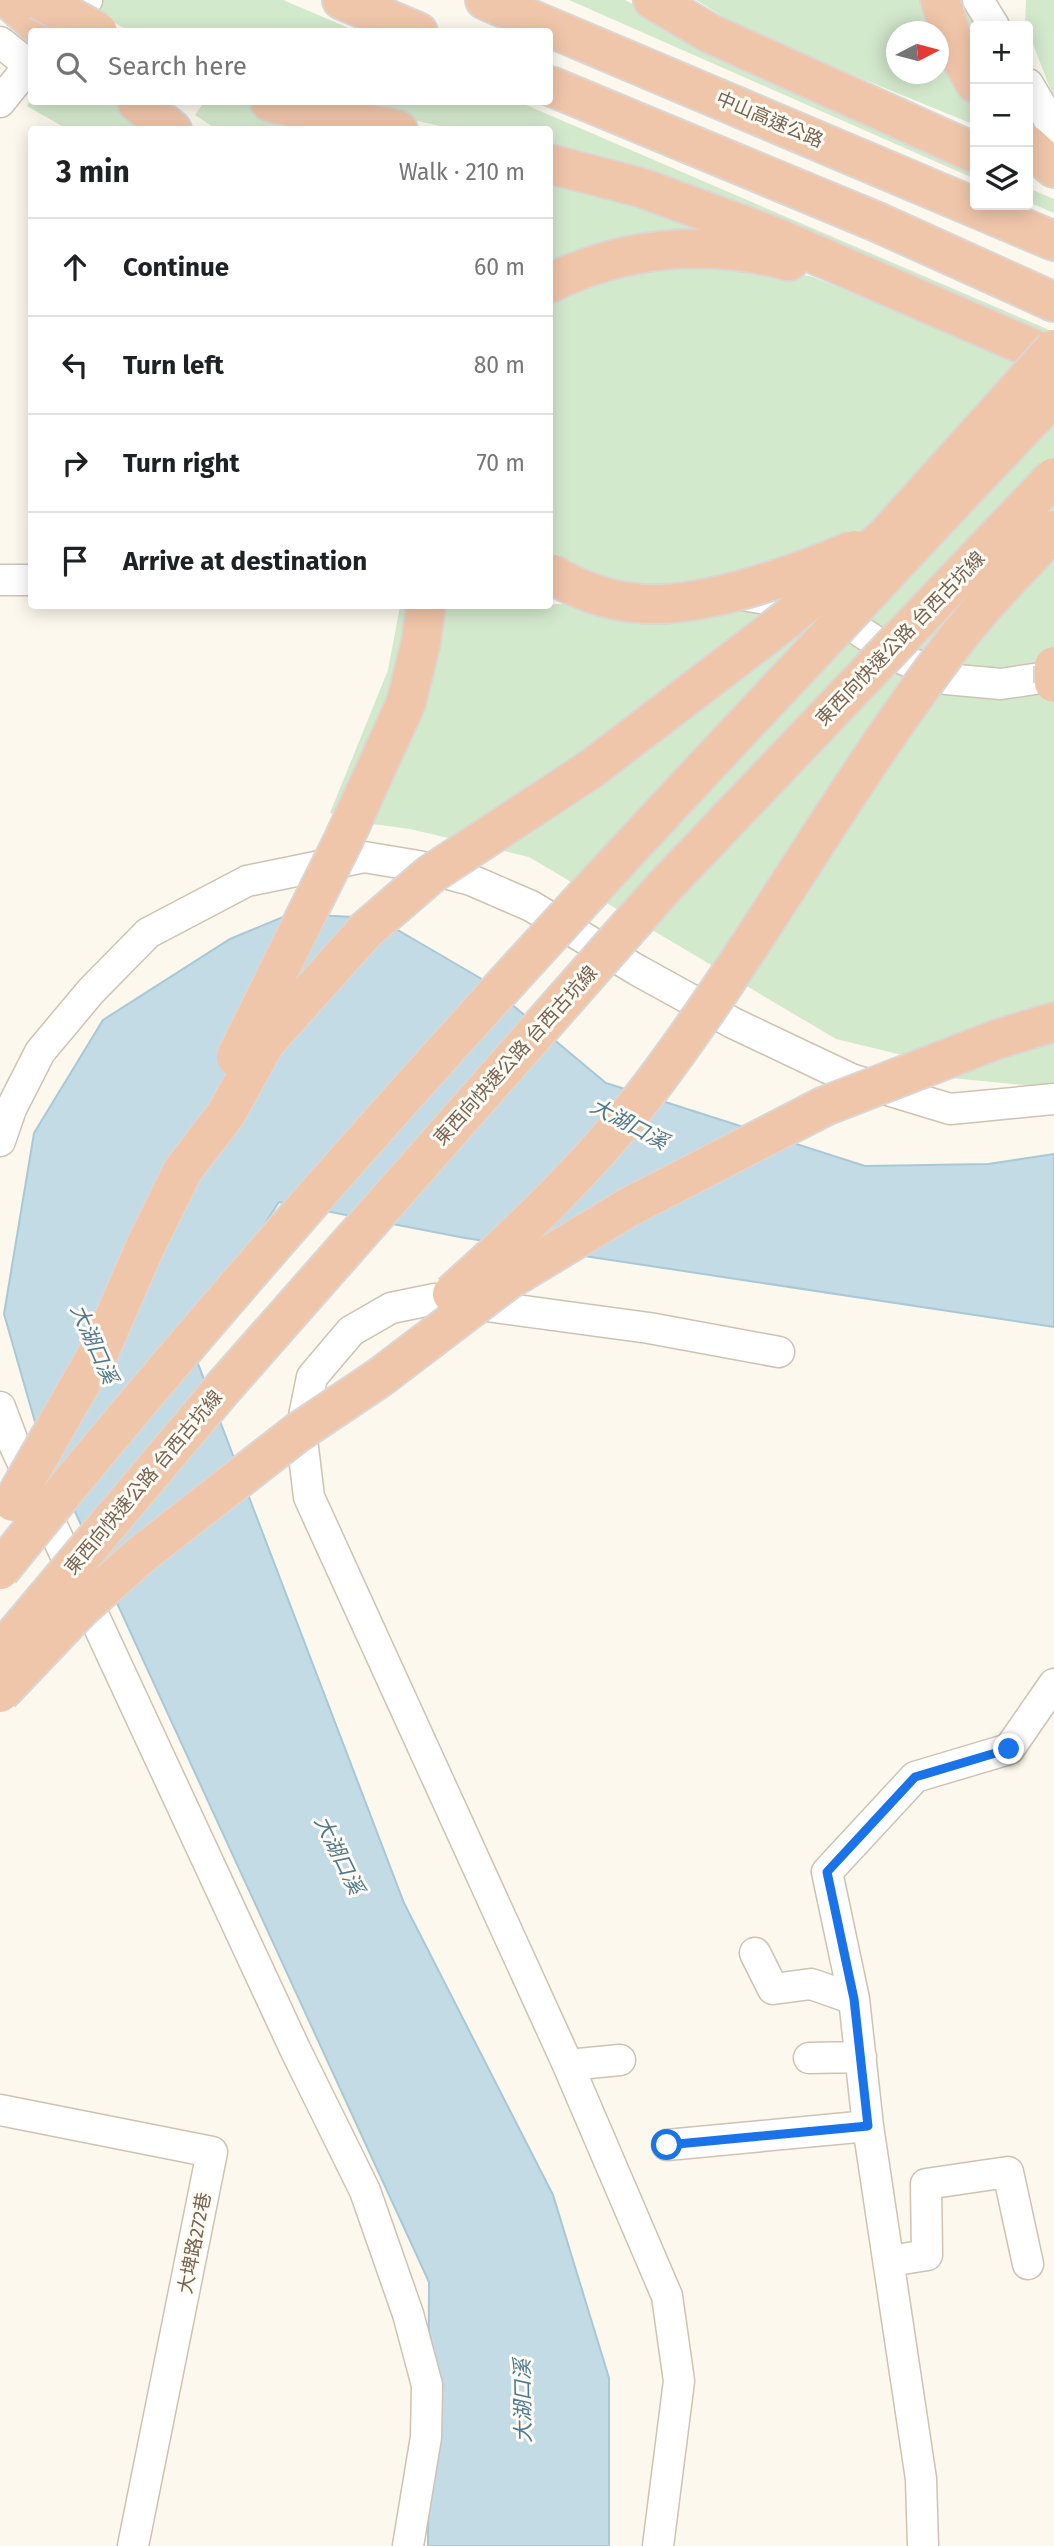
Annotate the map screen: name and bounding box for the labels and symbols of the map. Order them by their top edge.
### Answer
north arrow [886,21,949,84]
street label: 中山高速公路 [713,87,827,152]
street label: 東西向快速公路 台西古坑線 [811,547,990,730]
street label: 東西向快速公路 台西古坑線 [429,961,602,1150]
water label: 大湖口溪 [586,1093,675,1157]
water label: 大湖口溪 [65,1300,124,1390]
street label: 東西向快速公路 台西古坑線 [60,1386,227,1579]
route end [993,1733,1024,1764]
water label: 大湖口溪 [309,1812,370,1901]
route start [651,2129,682,2160]
street label: 大埤路272巷 [173,2190,216,2296]
water label: 大湖口溪 [509,2356,537,2443]

